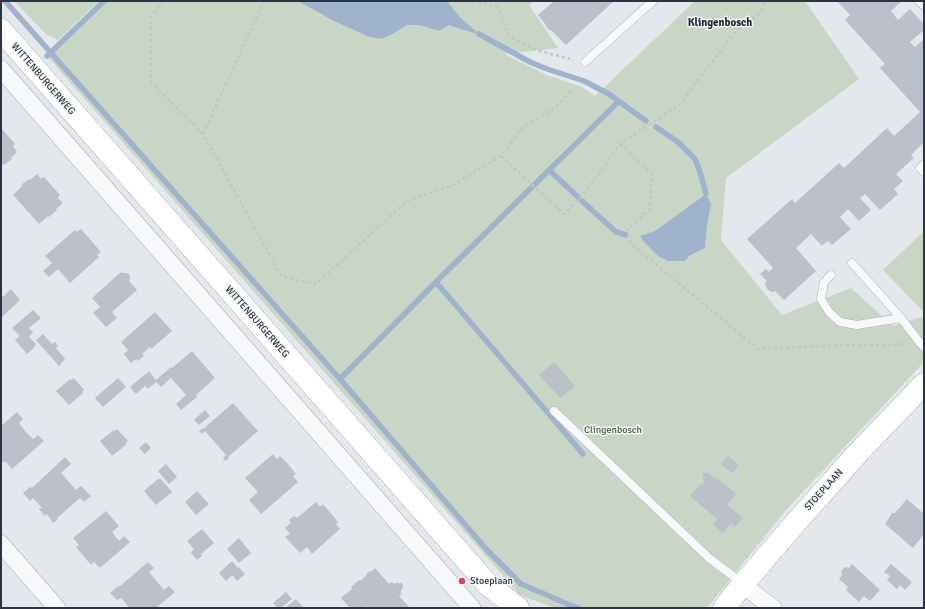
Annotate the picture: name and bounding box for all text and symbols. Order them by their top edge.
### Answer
district label: Klingenbosch [688,16,752,30]
street label: WITTENBURGERWEG [9,41,77,117]
street label: WITTENBURGERWEG [223,284,291,360]
park label: Clingenbosch [584,424,642,436]
street label: STOEPLAAN [802,467,846,513]
place label: Stoeplaan [470,575,513,587]
marker: Stoeplaan [457,576,467,586]

